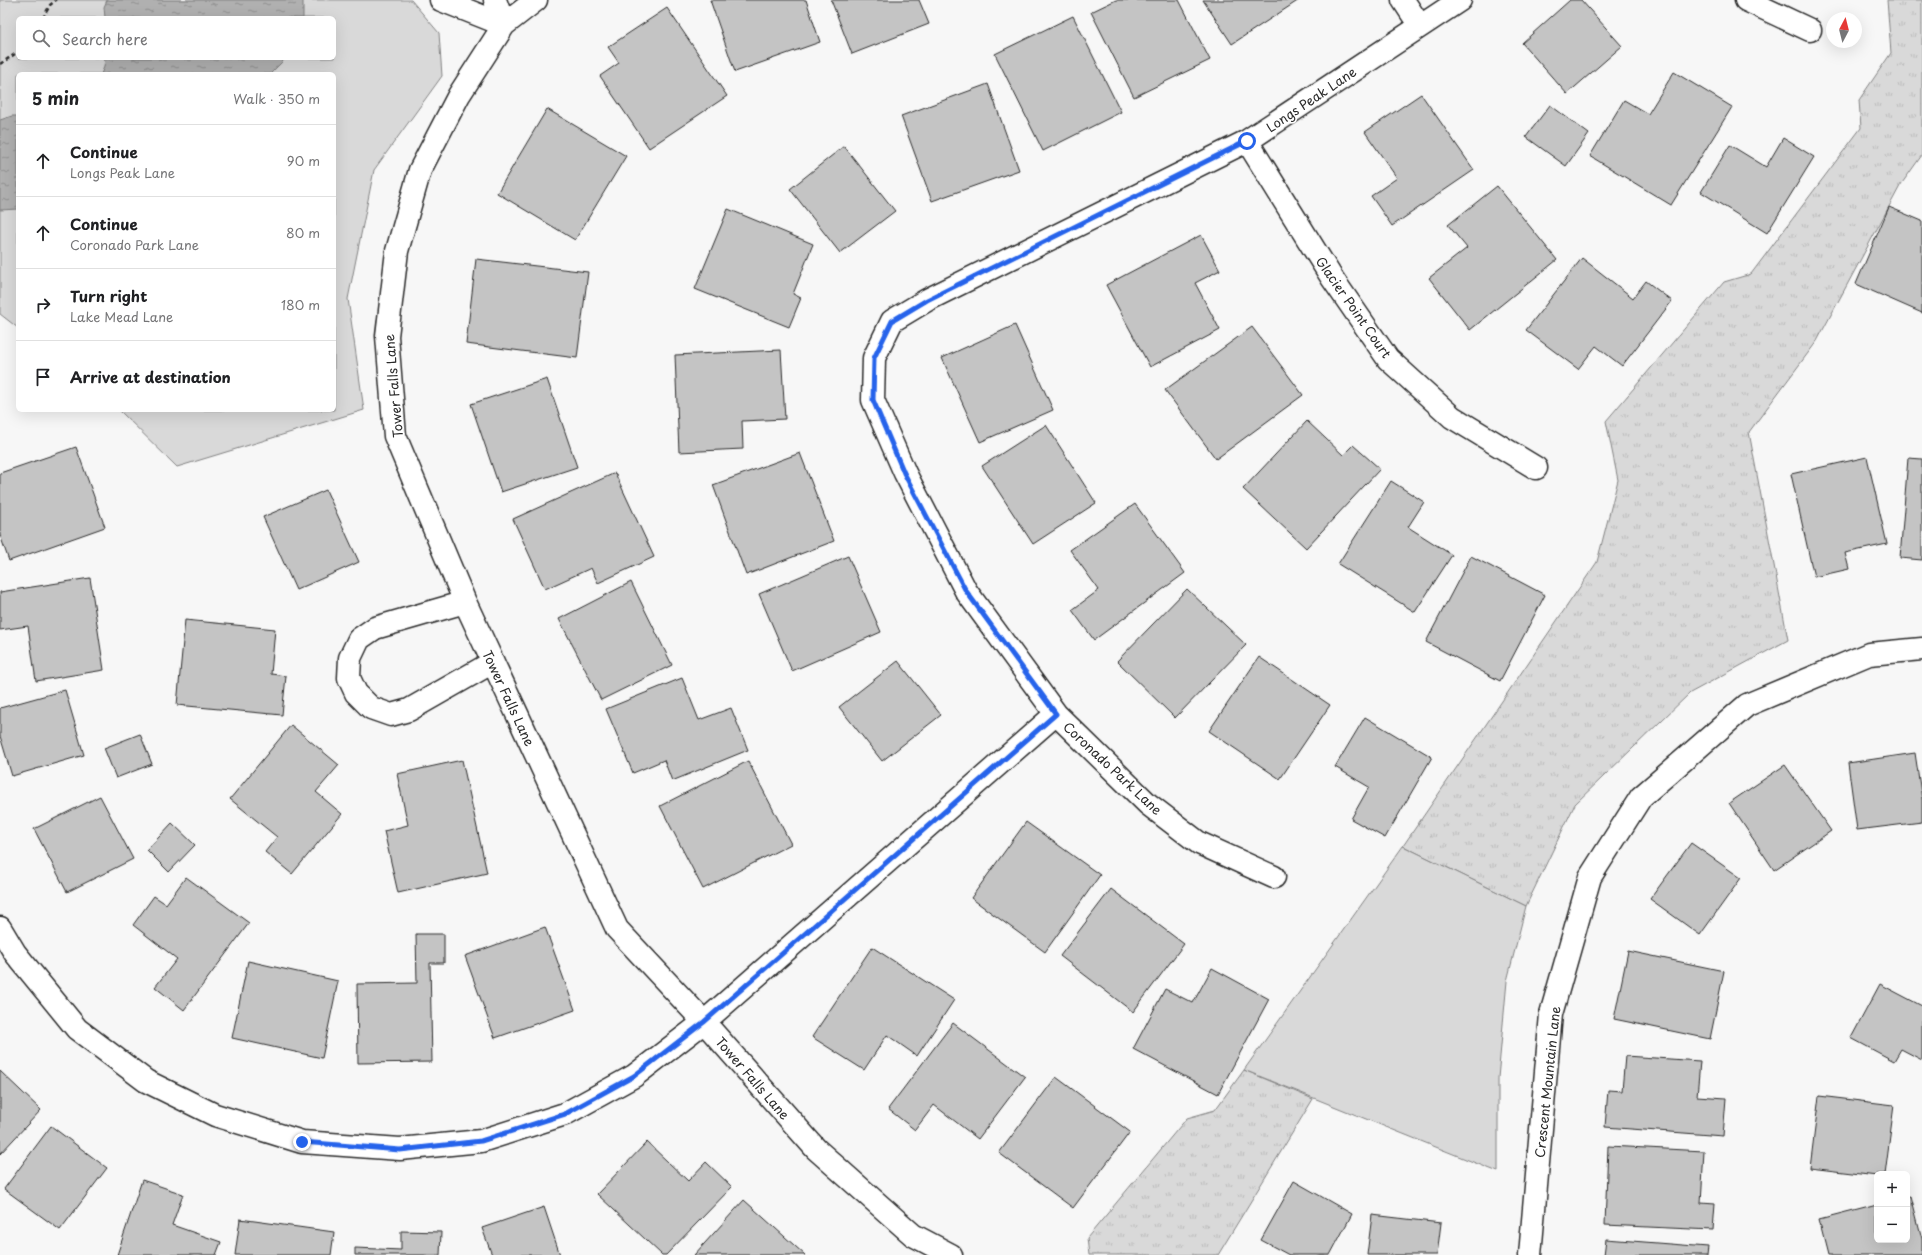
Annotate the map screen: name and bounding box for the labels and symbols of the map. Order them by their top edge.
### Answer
north arrow [1826,12,1862,48]
street label: Longs Peak Lane [1262,62,1360,136]
route start [1238,132,1256,150]
street label: Glacier Point Court [1312,252,1396,362]
street label: Tower Falls Lane [379,333,407,439]
street label: Tower Falls Lane [478,647,540,749]
street label: Coronado Park Lane [1059,717,1167,819]
street label: Crescent Mountain Lane [1530,1005,1564,1159]
street label: Tower Falls Lane [712,1033,794,1123]
route end [293,1133,311,1151]

